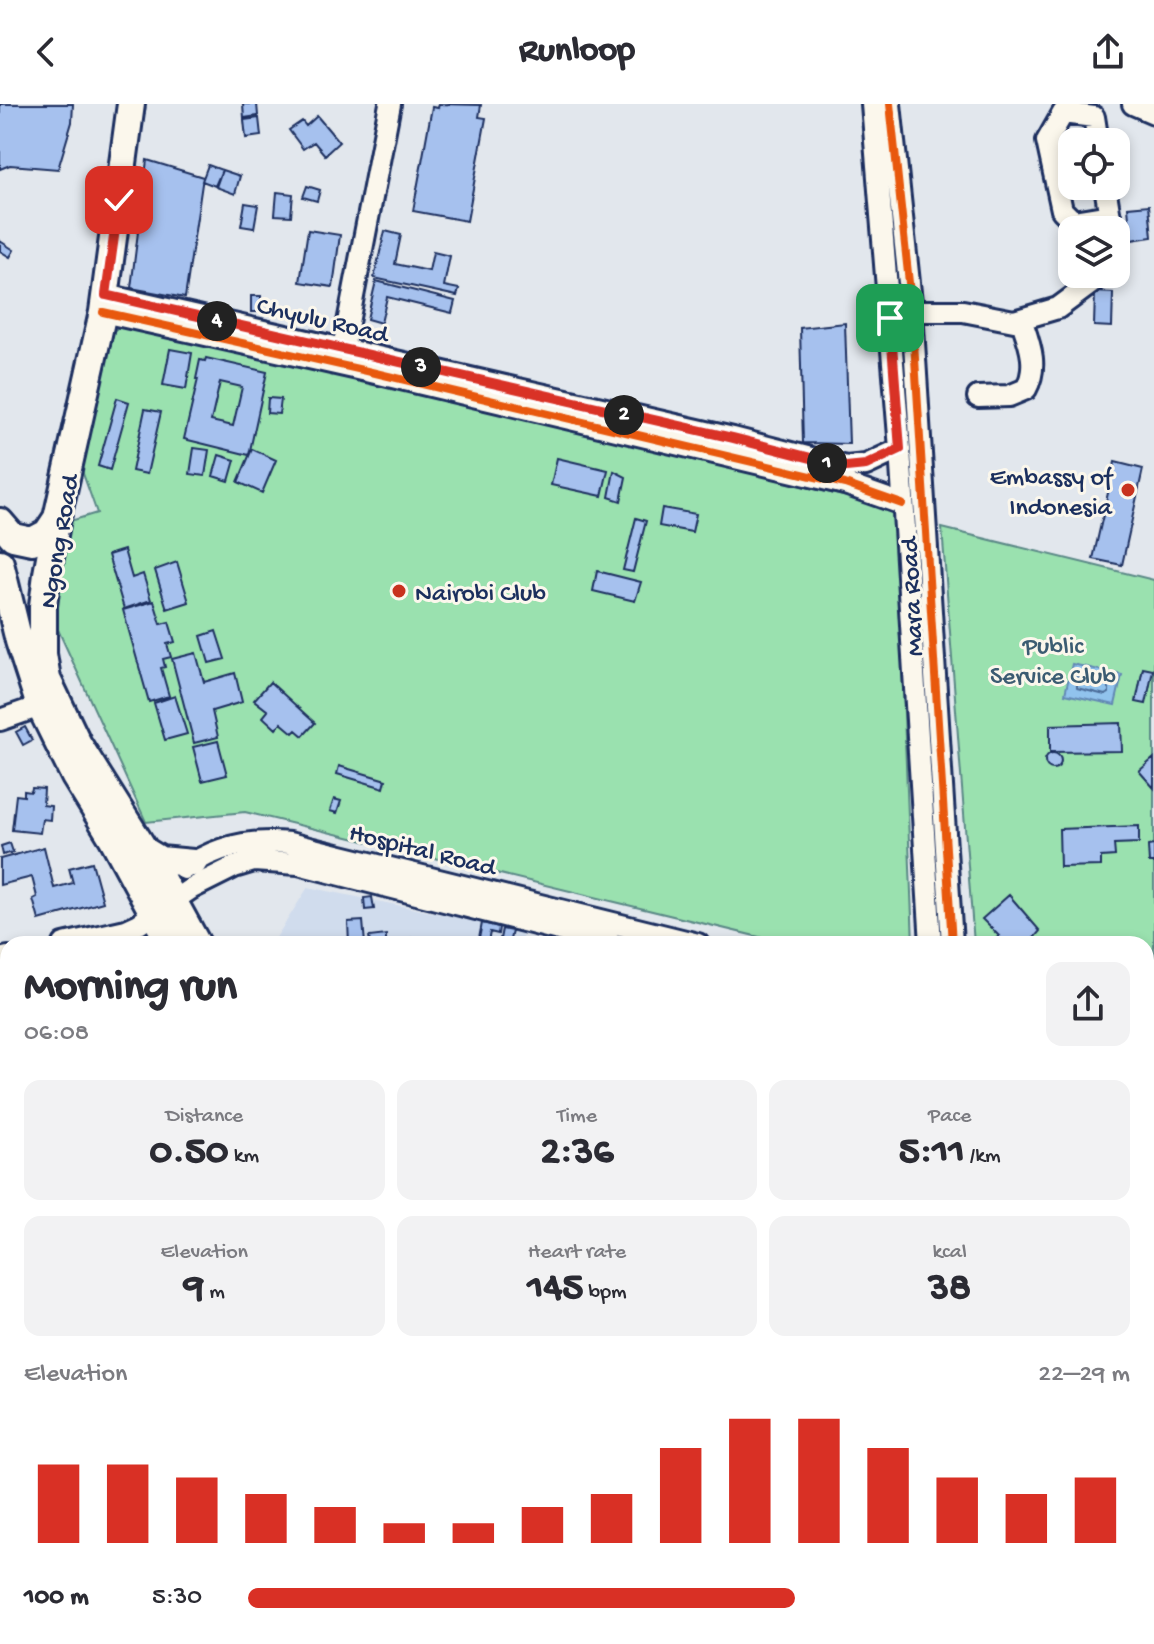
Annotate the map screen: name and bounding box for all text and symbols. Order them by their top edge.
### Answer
icon: back [24,30,68,74]
icon: share [1086,30,1130,74]
text: Runloop [519,31,635,74]
map controls [1058,128,1130,288]
button: locate [1058,128,1130,200]
pin [85,166,153,234]
icon: check [97,178,141,222]
button: layers [1058,216,1130,288]
pin [856,284,924,352]
street label: Chyulu Road [253,292,392,353]
icon: arrive [868,296,912,340]
pin: 4 [197,301,237,341]
text: 4 [212,308,222,334]
pin: 3 [401,347,441,387]
text: 3 [415,354,427,380]
pin: 2 [604,395,644,435]
text: 2 [619,402,629,428]
pin: 1 [807,443,847,483]
text: 1 [823,450,831,476]
place label: Embassy of Indonesia [990,464,1114,525]
street label: Ngong Road [34,471,89,611]
marker: Embassy of Indonesia [1119,481,1137,499]
street label: Mara Road [896,535,933,657]
place label: Nairobi Club [415,580,546,611]
marker: Nairobi Club [390,582,408,600]
park label: Public Service Club [990,633,1116,694]
street label: Hospital Road [345,819,500,886]
button: share [1046,962,1130,1046]
text: Morning run [24,963,237,1015]
text: 06:08 [24,1019,89,1050]
text: Distance [165,1104,243,1130]
text: Time [557,1104,597,1130]
text: Pace [928,1104,971,1130]
text: 0.50 [149,1130,229,1177]
text: 2:36 [540,1130,614,1177]
text: 5:11 [899,1130,965,1177]
text: km [229,1144,259,1170]
text: /km [965,1144,1001,1170]
text: Elevation [161,1240,248,1266]
text: Heart rate [528,1240,626,1266]
text: kcal [932,1240,967,1266]
text: 9 [184,1266,204,1313]
text: 145 [527,1266,583,1313]
text: 38 [928,1266,971,1313]
text: m [204,1280,225,1306]
text: bpm [583,1280,627,1306]
text: Elevation [24,1360,127,1391]
text: 22–29 m [1038,1360,1130,1391]
text: 100 m [24,1583,89,1614]
text: 5:30 [152,1583,202,1614]

